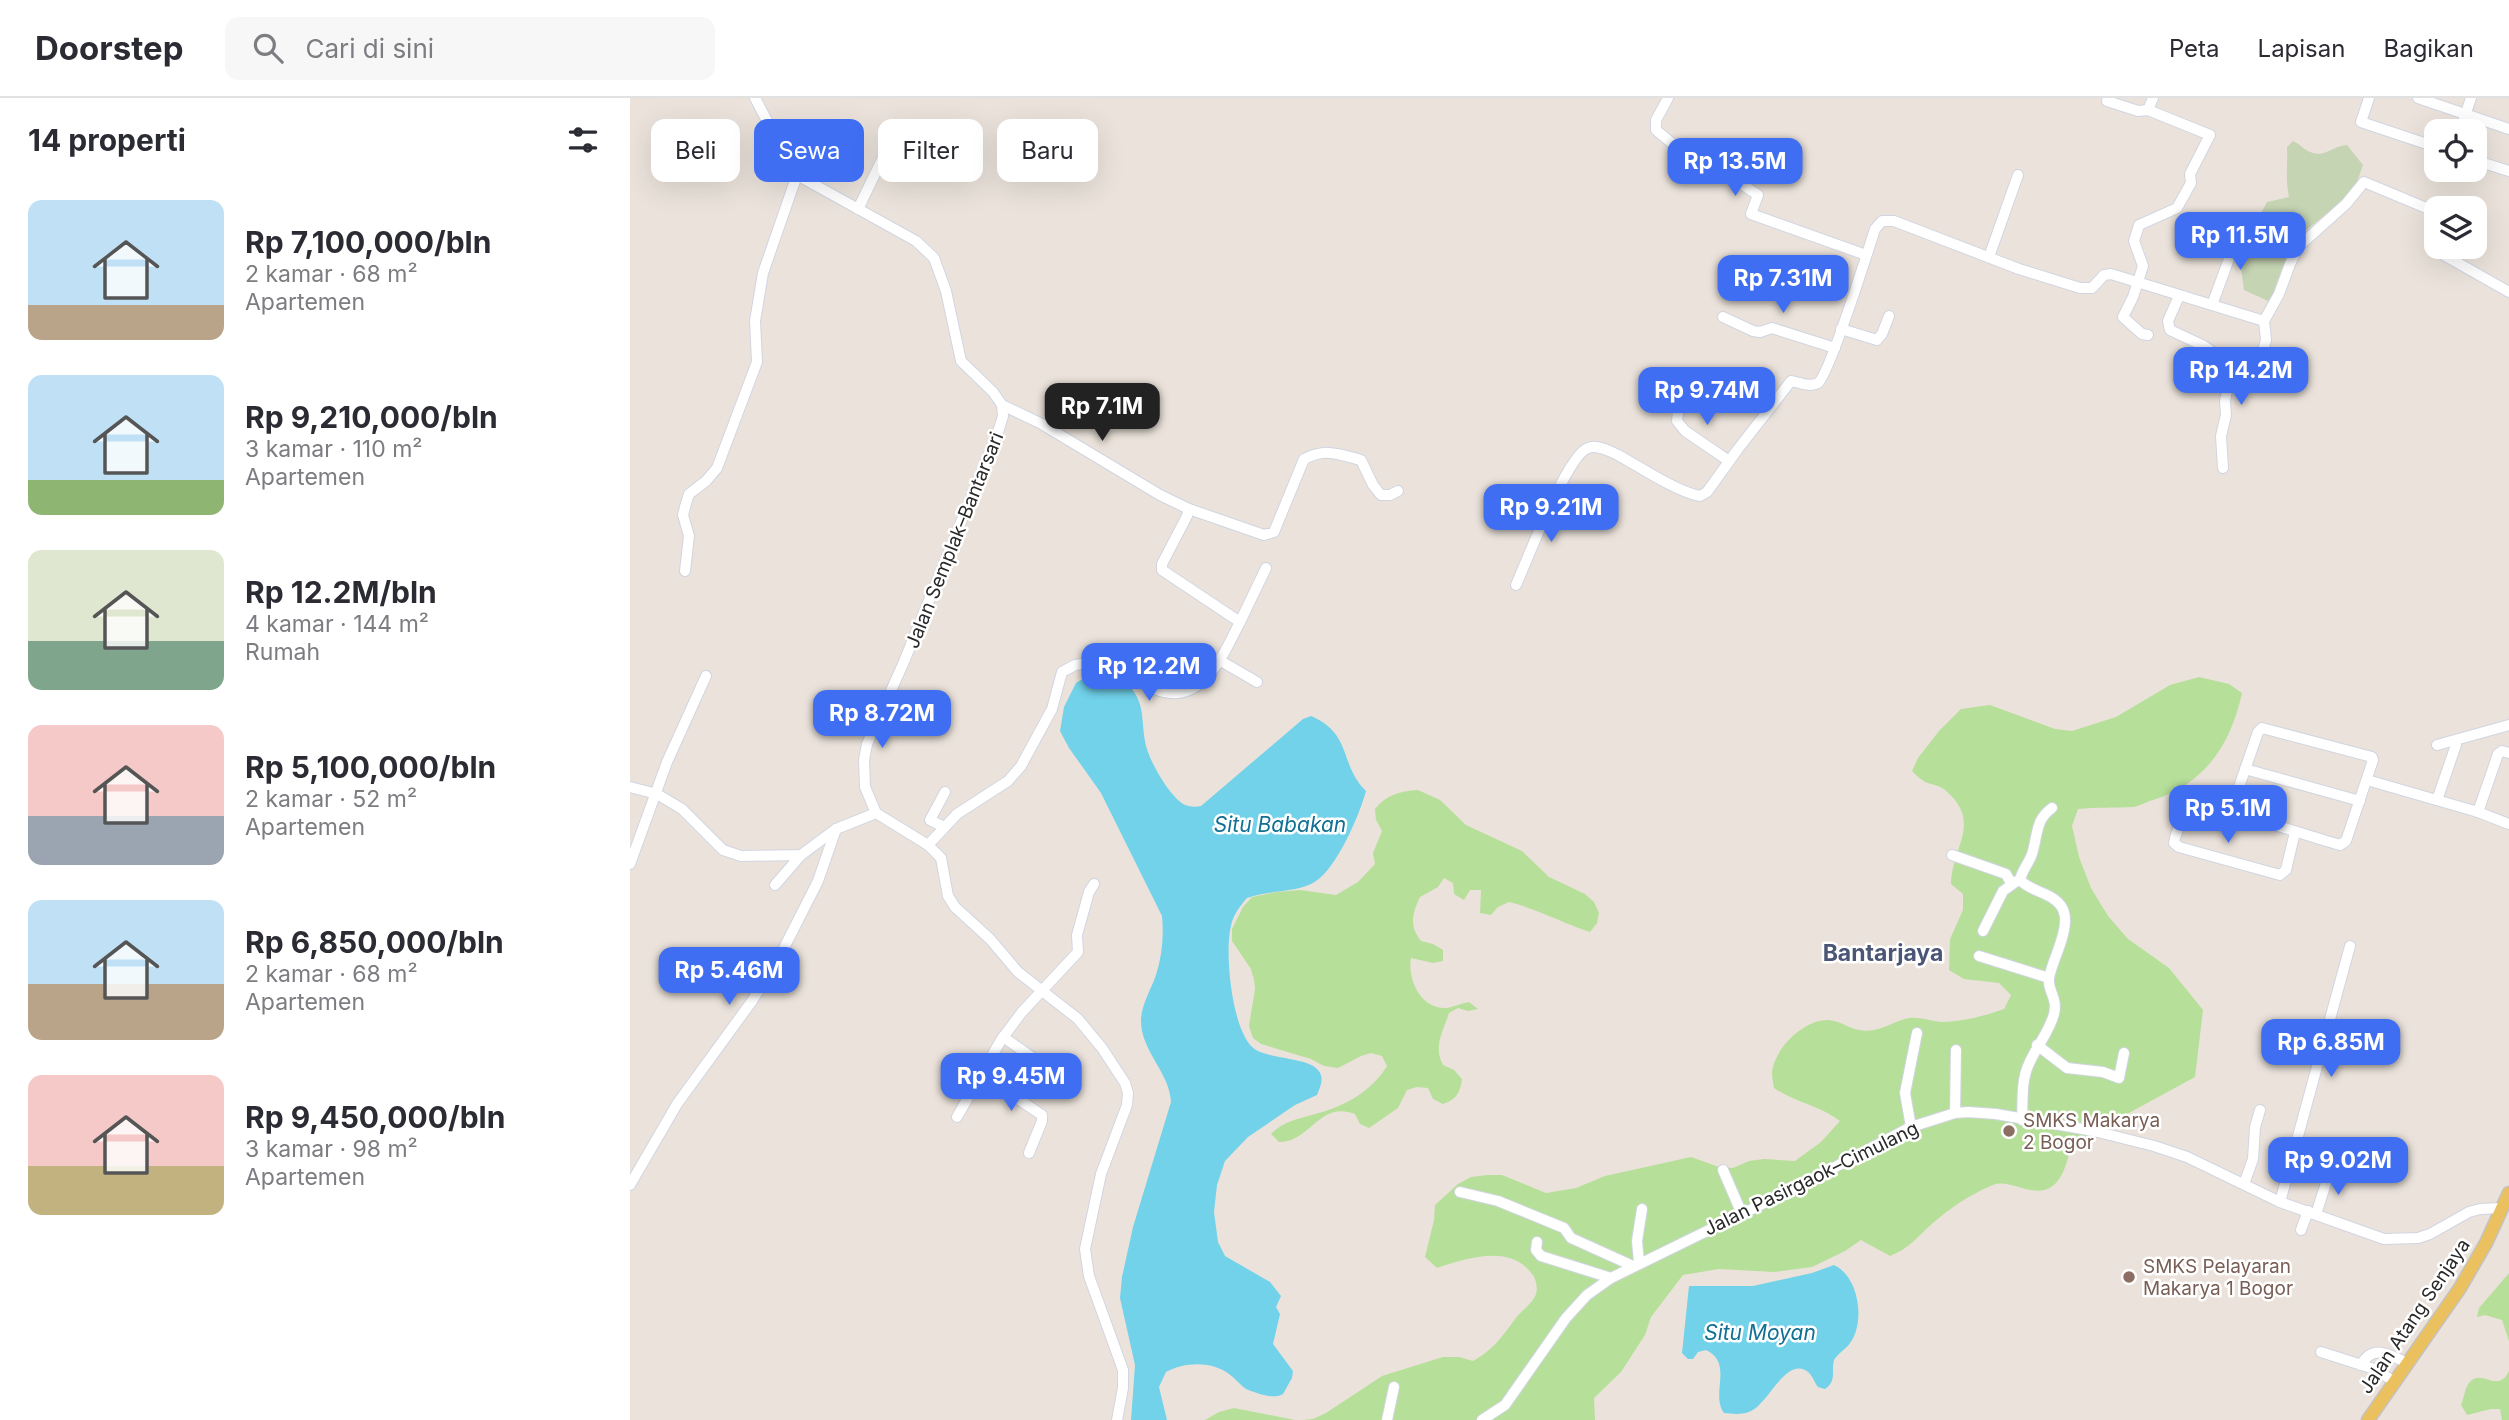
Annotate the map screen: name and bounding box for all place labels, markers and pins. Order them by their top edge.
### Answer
pin: Rp 13.5M [1663,139,1807,198]
pin: Rp 11.5M [2168,212,2312,272]
pin: Rp 7.31M [1711,256,1855,315]
pin: Rp 14.2M [2169,348,2313,407]
pin: Rp 9.74M [1635,368,1779,427]
pin: Rp 7.1M [1037,384,1167,443]
pin: Rp 9.21M [1479,484,1623,544]
pin: Rp 12.2M [1077,644,1221,703]
pin: Rp 8.72M [810,690,954,750]
pin: Rp 5.1M [2163,786,2293,845]
pin: Rp 5.46M [657,948,801,1007]
pin: Rp 6.85M [2259,1020,2403,1079]
pin: Rp 9.45M [939,1054,1083,1113]
place label: SMKS Makarya 2 Bogor [2023,1109,2160,1154]
marker: SMKS Makarya 2 Bogor [2001,1123,2017,1139]
pin: Rp 9.02M [2266,1138,2410,1197]
place label: SMKS Pelayaran Makarya 1 Bogor [2143,1255,2293,1300]
marker: SMKS Pelayaran Makarya 1 Bogor [2121,1269,2137,1285]

